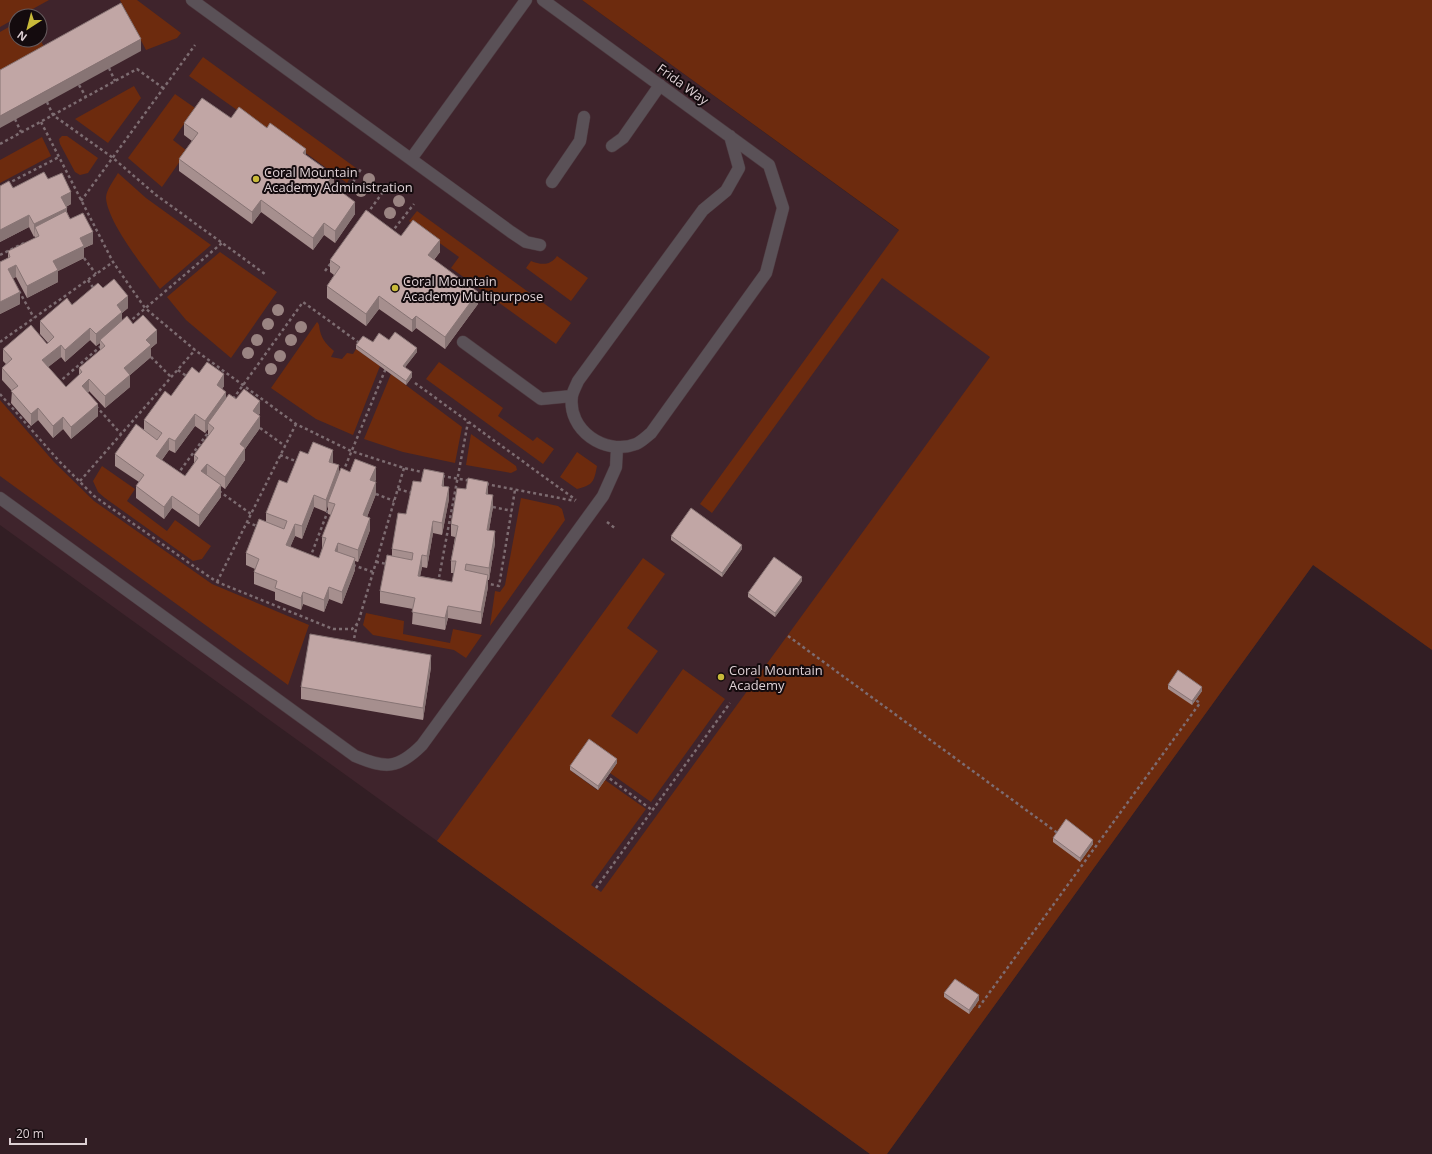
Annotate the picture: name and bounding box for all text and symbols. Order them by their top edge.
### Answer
north arrow [8,8,48,48]
text: N [14,28,30,45]
street label: Frida Way [654,59,713,109]
place label: Coral Mountain Academy Administration [264,163,413,196]
marker: Coral Mountain Academy Administration [251,174,261,184]
place label: Coral Mountain Academy Multipurpose [403,272,543,305]
marker: Coral Mountain Academy Multipurpose [390,283,400,293]
place label: Coral Mountain Academy [729,661,823,694]
marker: Coral Mountain Academy [716,672,726,682]
scale bar [10,1120,86,1146]
text: 20 m [16,1125,44,1142]

